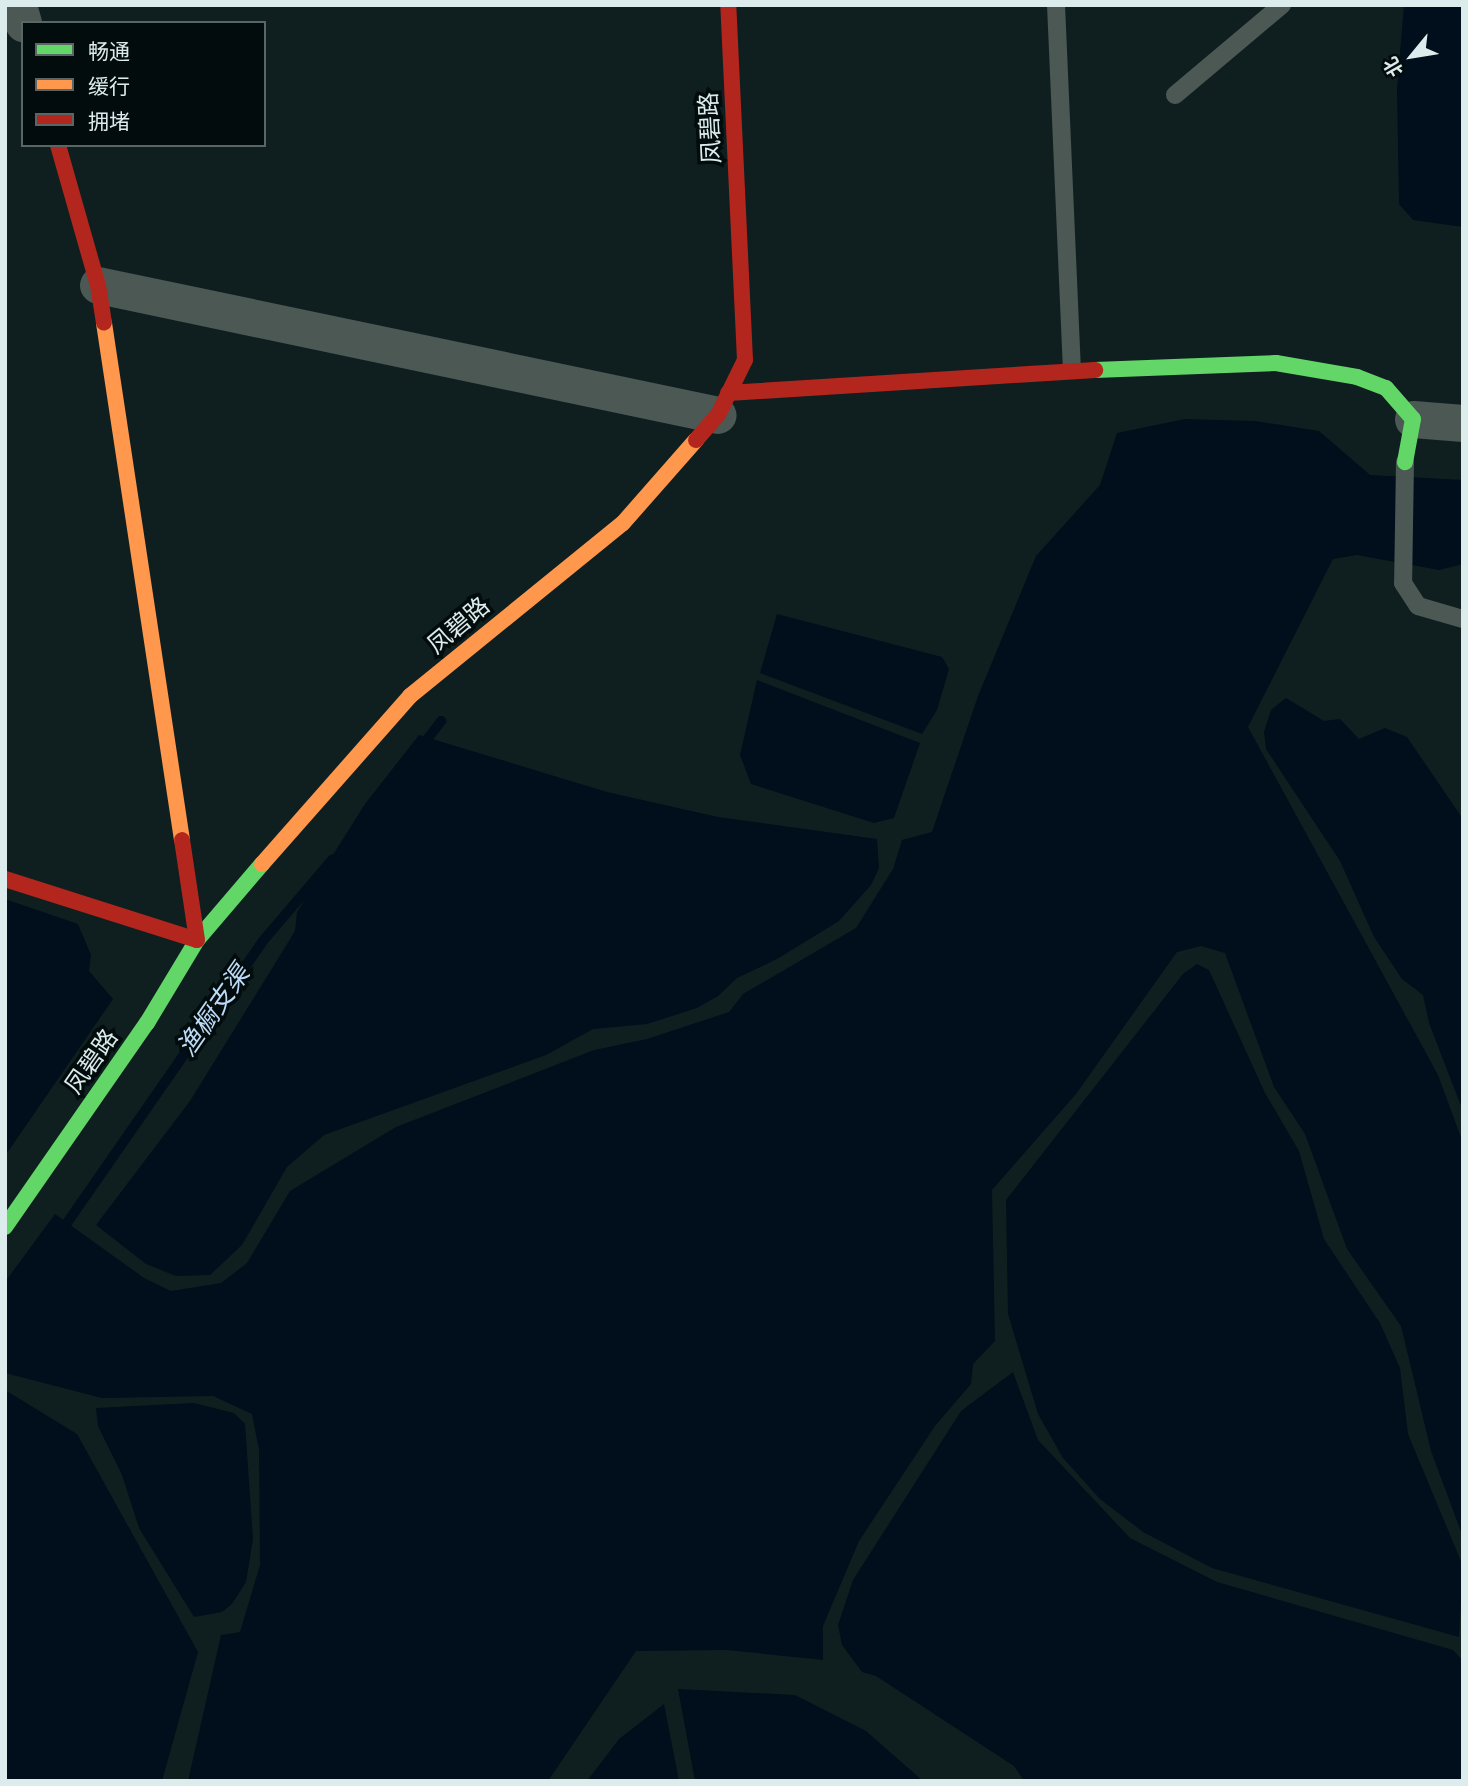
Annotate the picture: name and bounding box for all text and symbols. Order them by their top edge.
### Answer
legend [21,21,266,147]
north arrow [1377,21,1447,91]
text: 畅通 [88,39,130,65]
text: 北 [1379,53,1408,81]
text: 缓行 [88,74,130,100]
street label: 凤碧路 [695,91,727,165]
text: 拥堵 [88,109,130,135]
street label: 凤碧路 [422,592,496,660]
water label: 渔橱支渠 [171,959,257,1063]
street label: 凤碧路 [60,1024,124,1100]

